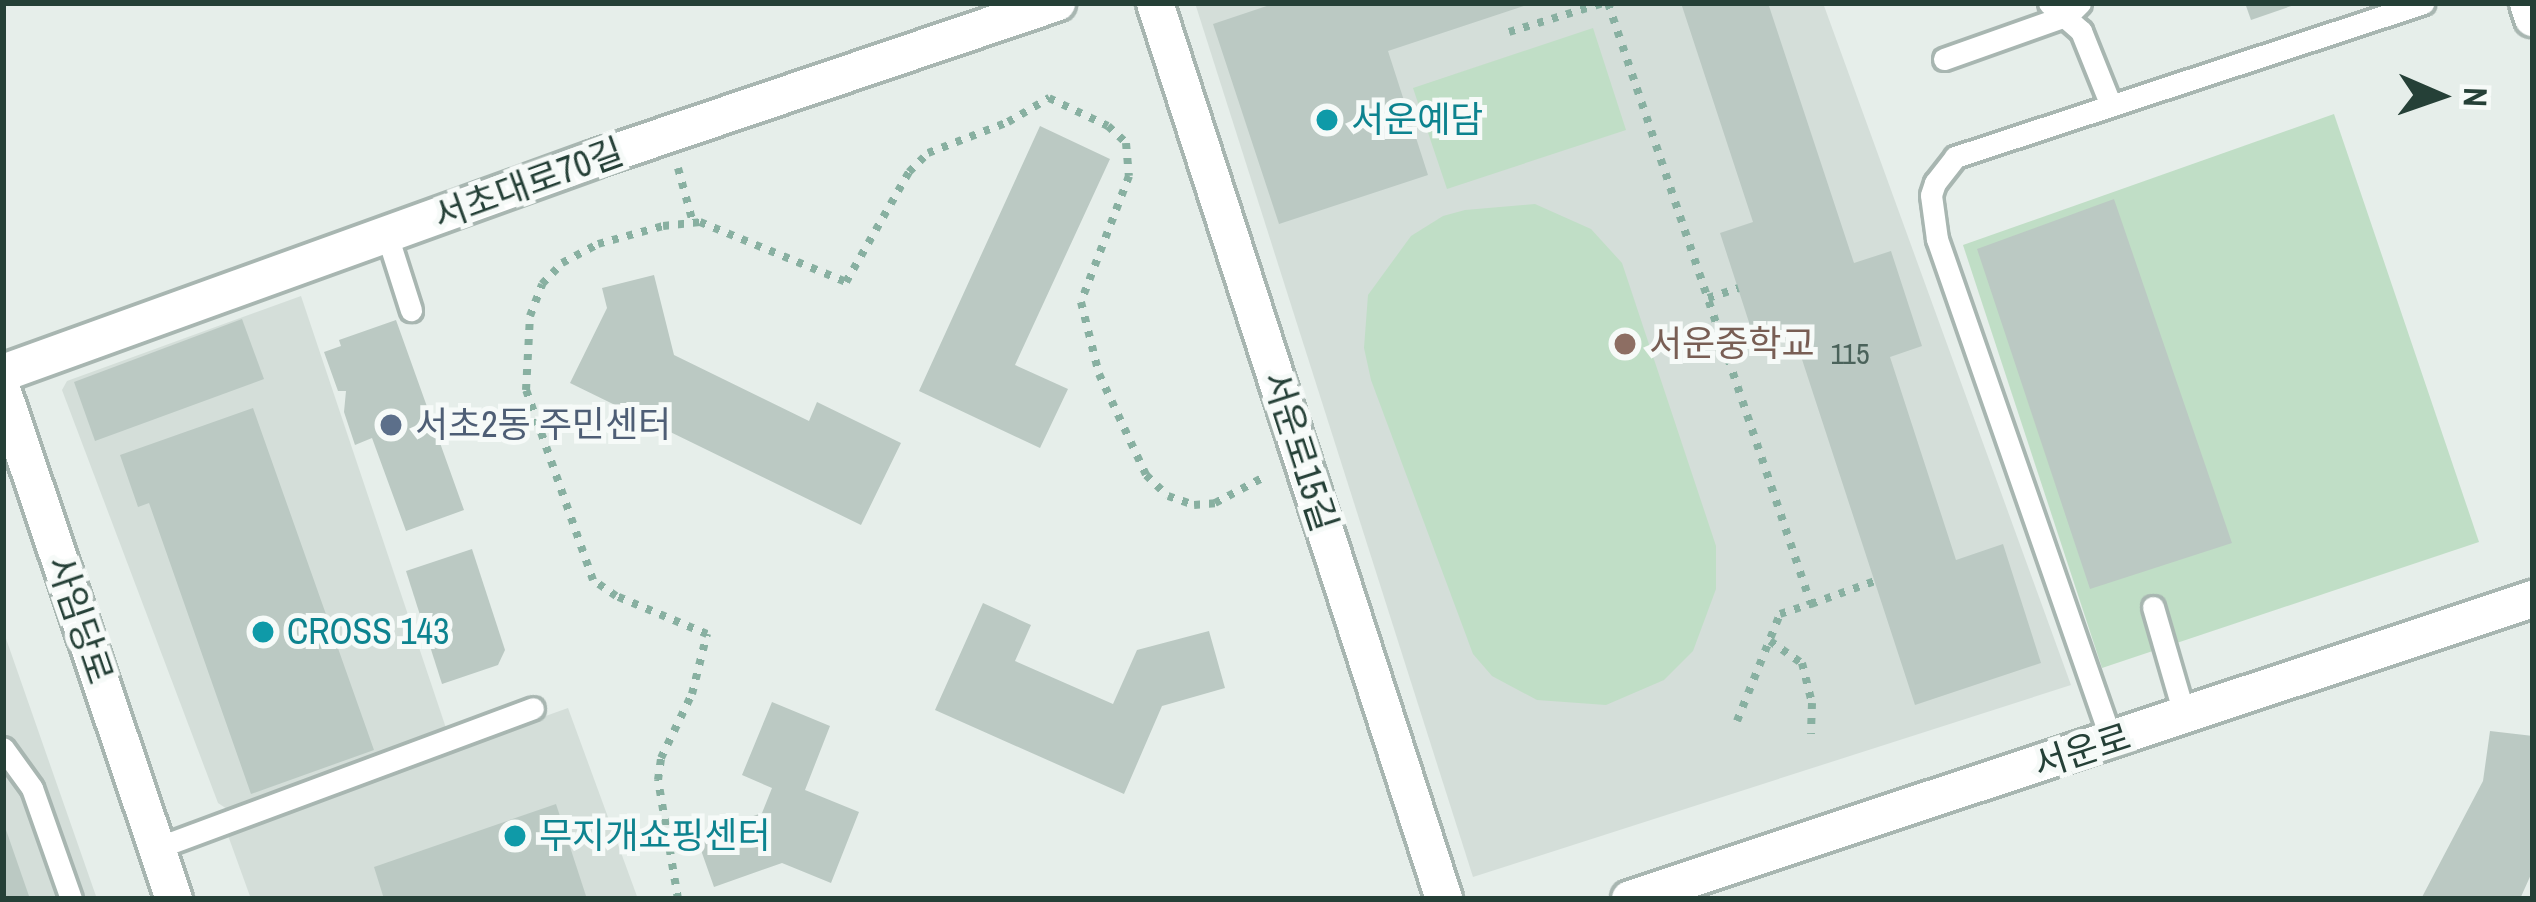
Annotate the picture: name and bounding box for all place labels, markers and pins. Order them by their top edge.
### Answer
place label: 서운예담 [1351,98,1483,142]
marker: 서운예담 [1314,107,1340,133]
place label: 서운중학교 [1649,322,1815,366]
marker: 서운중학교 [1612,331,1638,357]
place label: 서초2동 주민센터 [415,403,671,447]
marker: 서초2동 주민센터 [378,412,404,438]
place label: CROSS 143 [287,610,449,654]
marker: CROSS 143 [250,619,276,645]
place label: 무지개쇼핑센터 [539,814,771,858]
marker: 무지개쇼핑센터 [502,823,528,849]

